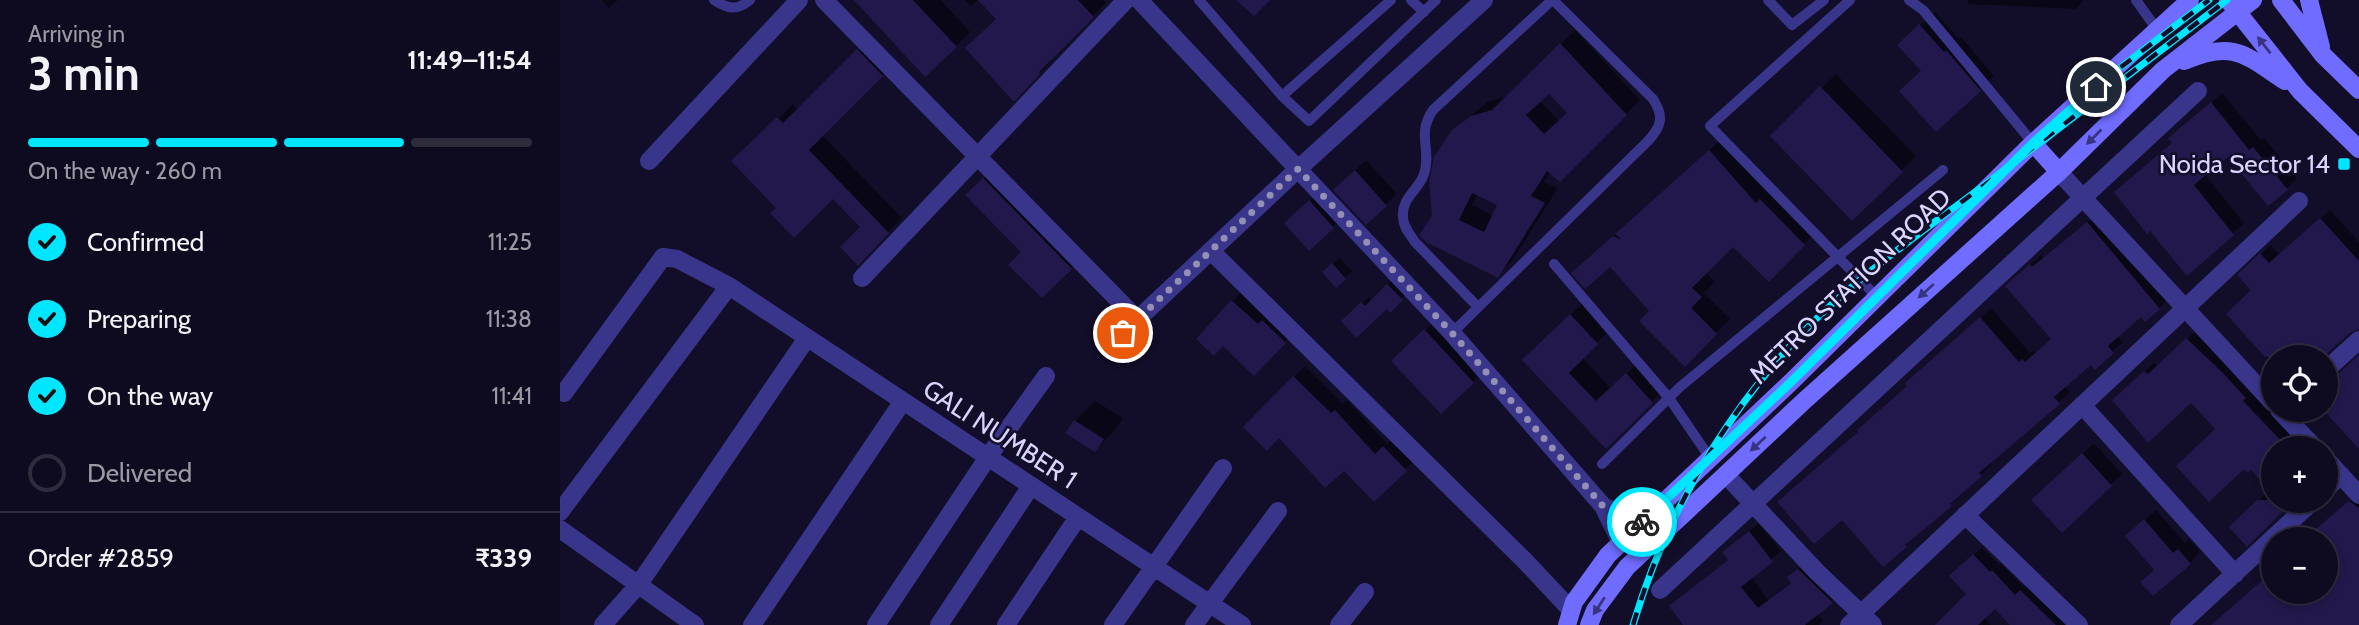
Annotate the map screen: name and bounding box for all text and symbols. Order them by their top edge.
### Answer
text: Arriving in [28,20,125,48]
one-way arrow [2256,36,2271,54]
text: 11:49–11:54 [407,44,532,76]
text: 3 min [28,46,140,102]
pin [2066,57,2126,117]
icon: home [2077,68,2115,106]
one-way arrow [2086,129,2102,145]
place label: Noida Sector 14 [2159,148,2330,180]
marker: Noida Sector 14 [2336,156,2352,172]
text: On the way · 260 m [28,157,222,185]
street label: METRO STATION ROAD [1742,181,1958,391]
icon: check [28,223,66,261]
text: Confirmed [87,226,204,258]
text: 11:25 [488,228,532,256]
one-way arrow [1918,283,1935,298]
icon: check [28,300,66,338]
text: Preparing [87,303,191,335]
pin [1093,303,1153,363]
text: 11:38 [486,305,532,333]
icon: bag [1104,314,1142,352]
map controls [2261,345,2338,604]
button: locate [2261,345,2338,422]
street label: GALI NUMBER 1 [917,372,1083,496]
icon: check [28,377,66,415]
text: On the way [87,380,213,412]
text: 11:41 [491,382,532,410]
one-way arrow [1749,436,1767,452]
button: + [2261,436,2338,513]
text: Delivered [87,457,192,489]
courier [1607,487,1677,557]
icon: bike [1623,503,1661,541]
button: − [2261,527,2338,604]
text: Order #2859 [28,542,174,574]
text: ₹339 [475,542,532,574]
one-way arrow [1593,596,1606,615]

